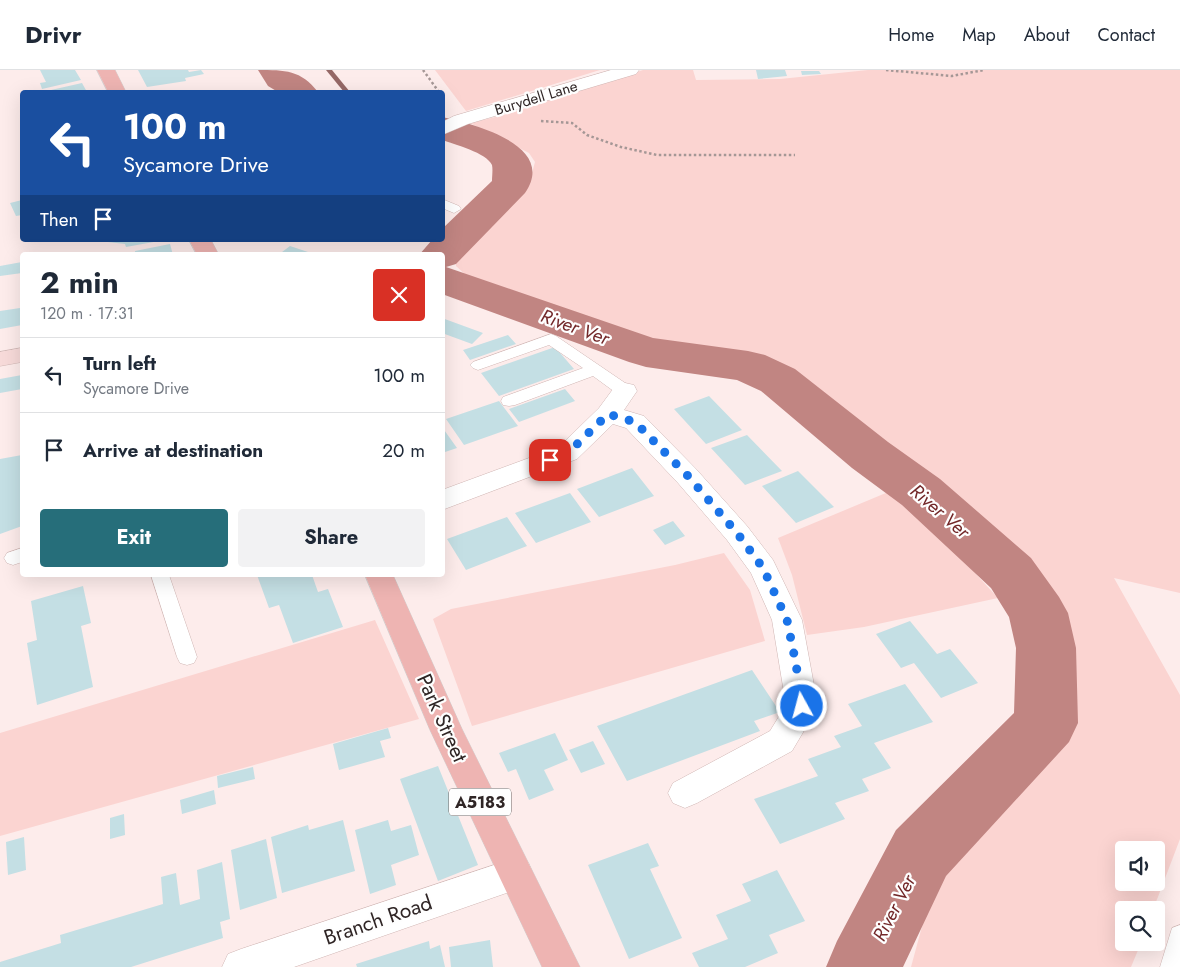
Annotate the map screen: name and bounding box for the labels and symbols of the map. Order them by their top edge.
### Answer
street label: Burydell Lane [492,75,580,121]
water label: River Ver [537,302,615,352]
pin [529,439,571,481]
water label: River Ver [904,478,977,546]
street label: Park Street [409,669,475,767]
position arrow [775,679,827,731]
road number: A5183 [449,789,511,816]
water label: River Ver [866,869,923,946]
street label: Branch Road [320,887,436,953]

